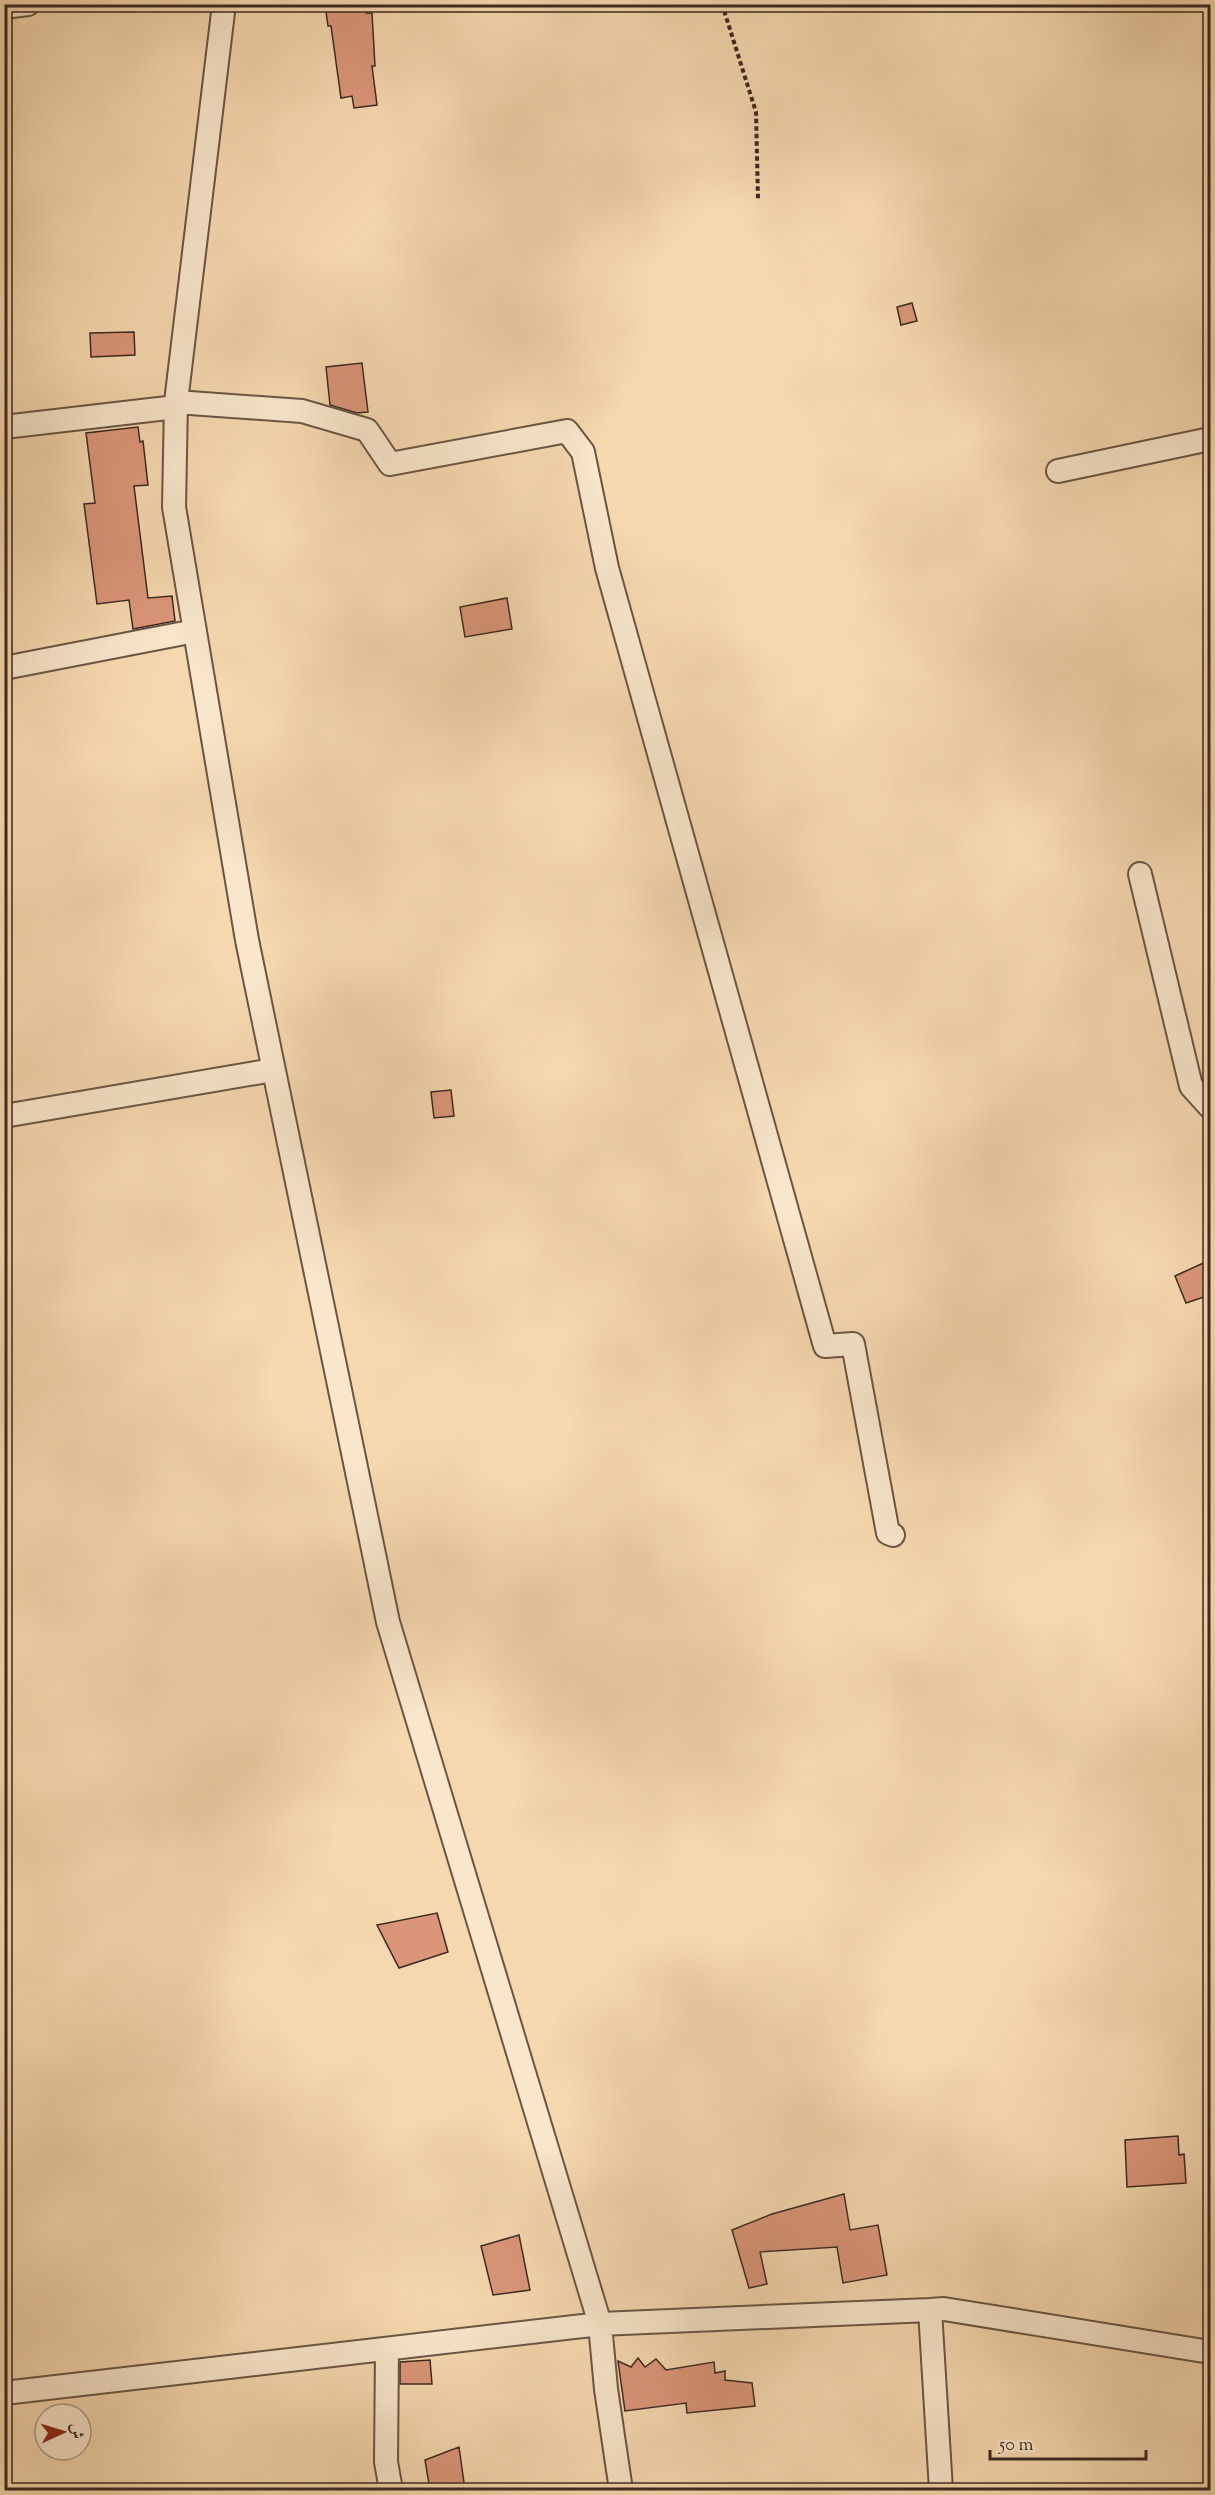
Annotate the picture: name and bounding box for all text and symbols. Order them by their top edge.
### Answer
north arrow [33,2402,93,2462]
text: ش [63,2422,87,2440]
scale bar [990,2423,1146,2461]
text: 50 m [998,2433,1034,2459]

